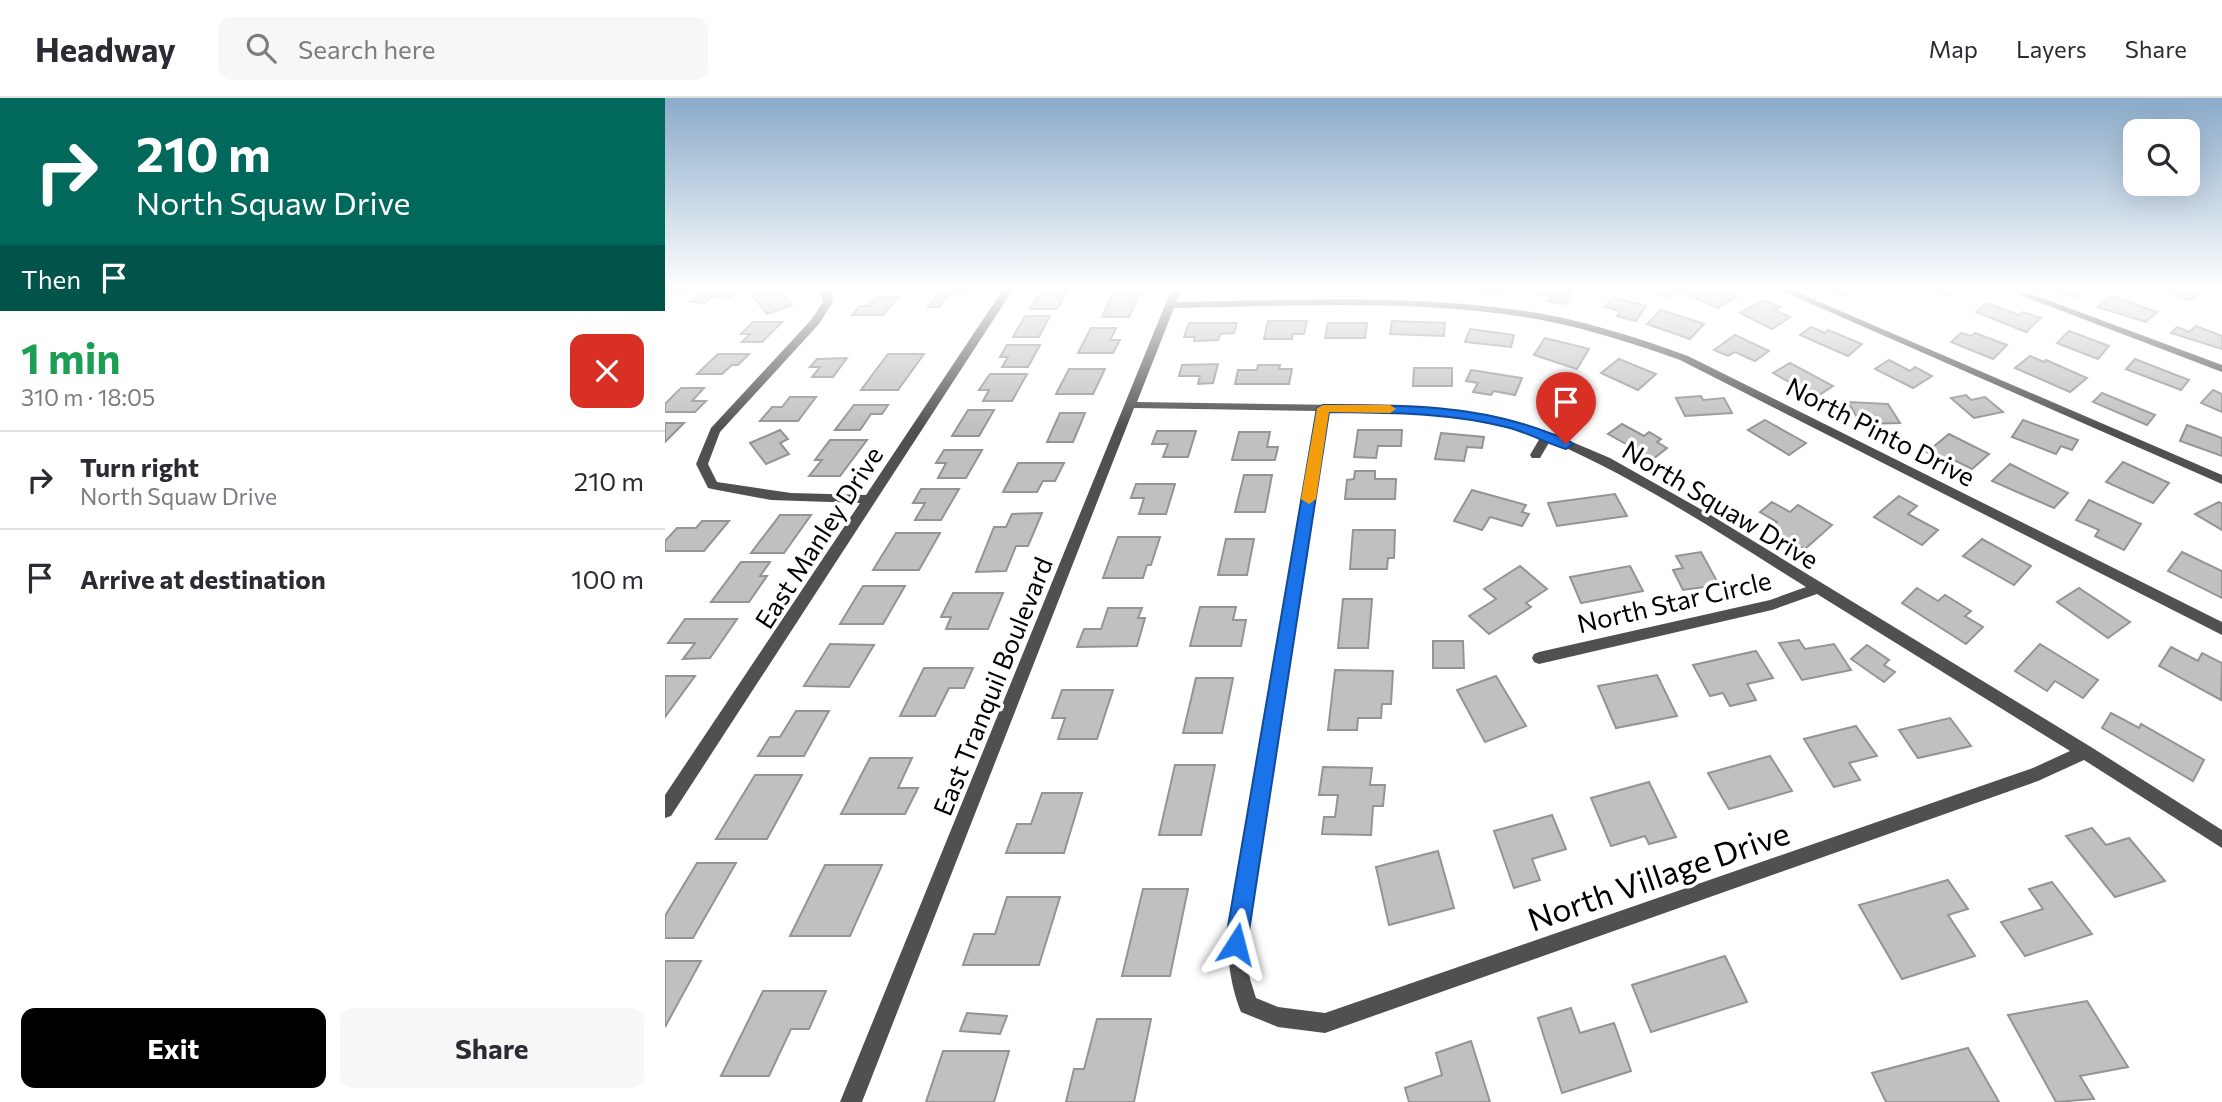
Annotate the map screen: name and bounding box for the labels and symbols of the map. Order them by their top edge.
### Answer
street label: North Pinto Drive [1781,370,1981,492]
pin [1536,372,1596,444]
street label: North Squaw Drive [1617,433,1825,575]
street label: East Manley Drive [748,440,888,634]
street label: East Tranquil Boulevard [926,552,1058,820]
street label: North Star Circle [1574,564,1774,638]
street label: North Village Drive [1522,811,1794,939]
position arrow [1199,907,1273,981]

